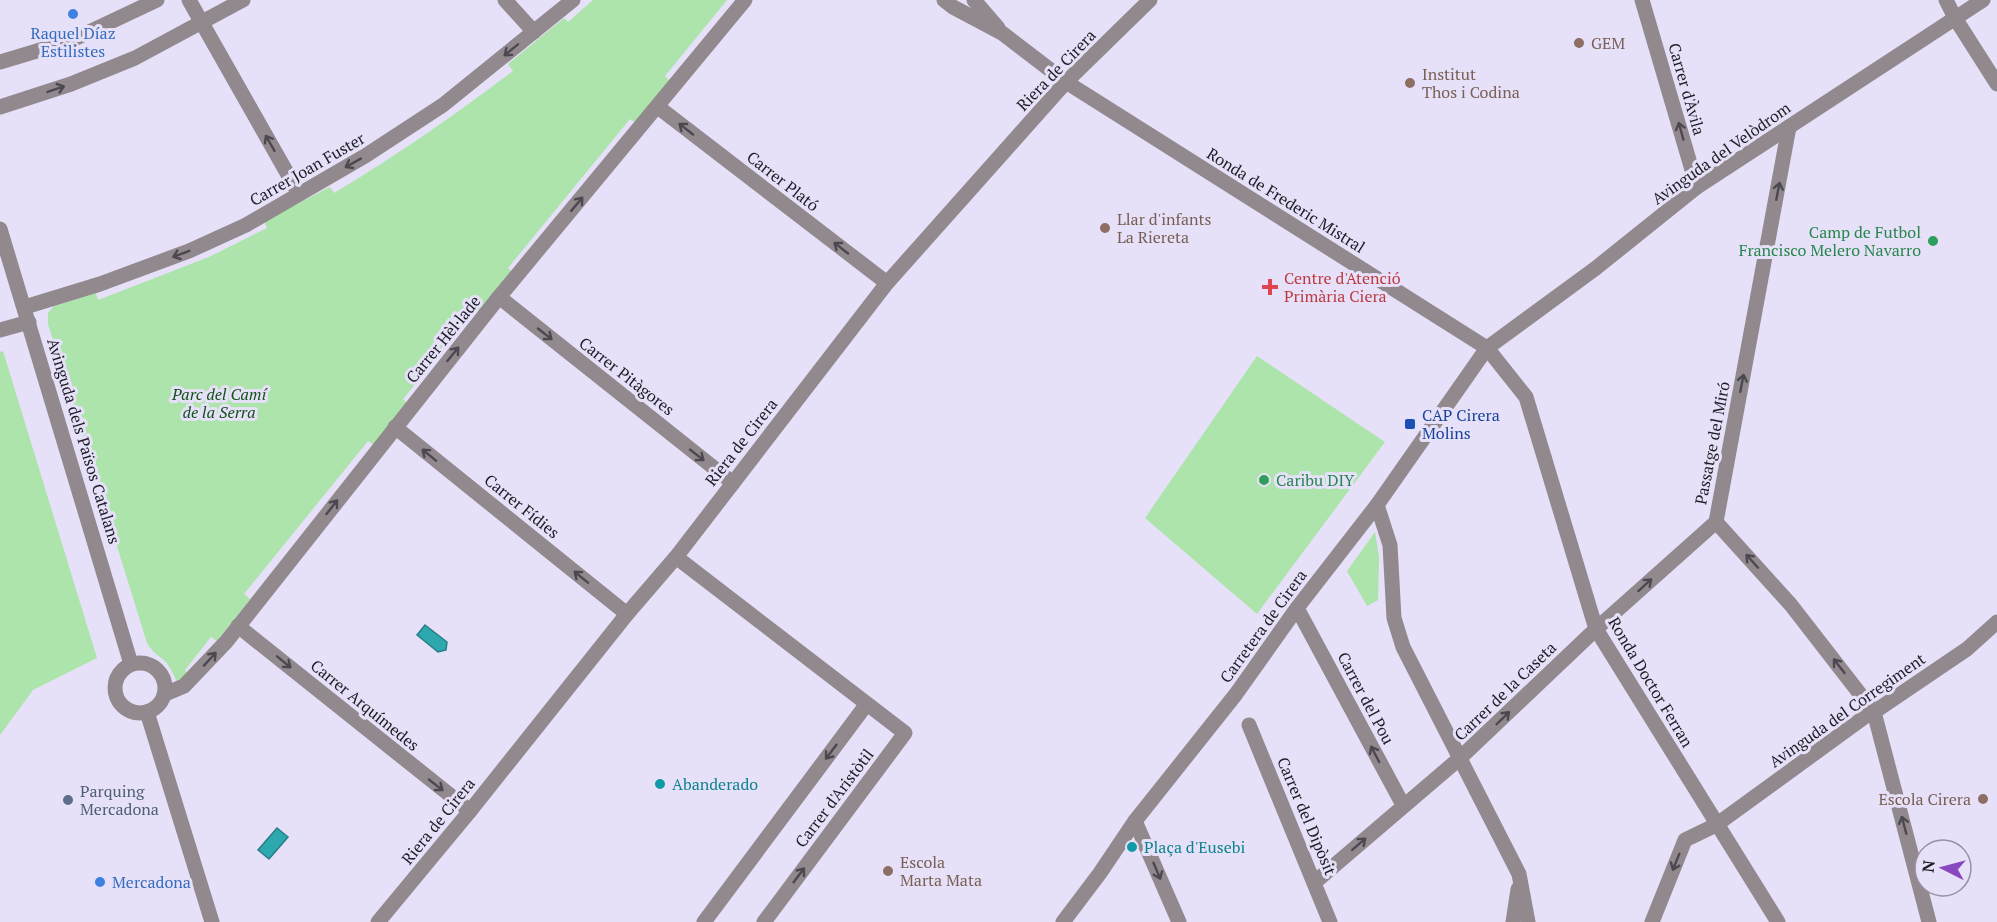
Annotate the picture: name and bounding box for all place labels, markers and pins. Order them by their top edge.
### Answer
marker: Raquel Díaz Estilistes [66,7,80,21]
place label: Raquel Díaz Estilistes [30,22,116,62]
place label: GEM [1591,32,1625,54]
marker: GEM [1572,36,1586,50]
place label: Institut Thos i Codina [1422,63,1520,103]
marker: Institut Thos i Codina [1403,76,1417,90]
place label: Llar d'infants La Riereta [1117,208,1211,248]
marker: Llar d'infants La Riereta [1098,221,1112,235]
place label: Camp de Futbol Francisco Melero Navarro [1739,221,1921,261]
marker: Camp de Futbol Francisco Melero Navarro [1926,234,1940,248]
place label: Centre d'Atenció Primària Ciera [1284,267,1401,307]
marker: Centre d'Atenció Primària Ciera [1261,278,1279,296]
place label: CAP Cirera Molins [1422,404,1500,444]
marker: CAP Cirera Molins [1403,417,1417,431]
place label: Caribu DIY [1276,469,1355,491]
marker: Caribu DIY [1257,473,1271,487]
place label: Abanderado [672,773,758,795]
marker: Abanderado [653,777,667,791]
place label: Parquing Mercadona [80,780,159,820]
place label: Escola Cirera [1878,788,1971,810]
marker: Escola Cirera [1976,792,1990,806]
marker: Parquing Mercadona [61,793,75,807]
place label: Plaça d'Eusebi [1144,836,1245,858]
marker: Plaça d'Eusebi [1125,840,1139,854]
place label: Escola Marta Mata [900,851,982,891]
marker: Escola Marta Mata [881,864,895,878]
place label: Mercadona [112,871,191,893]
marker: Mercadona [93,875,107,889]

